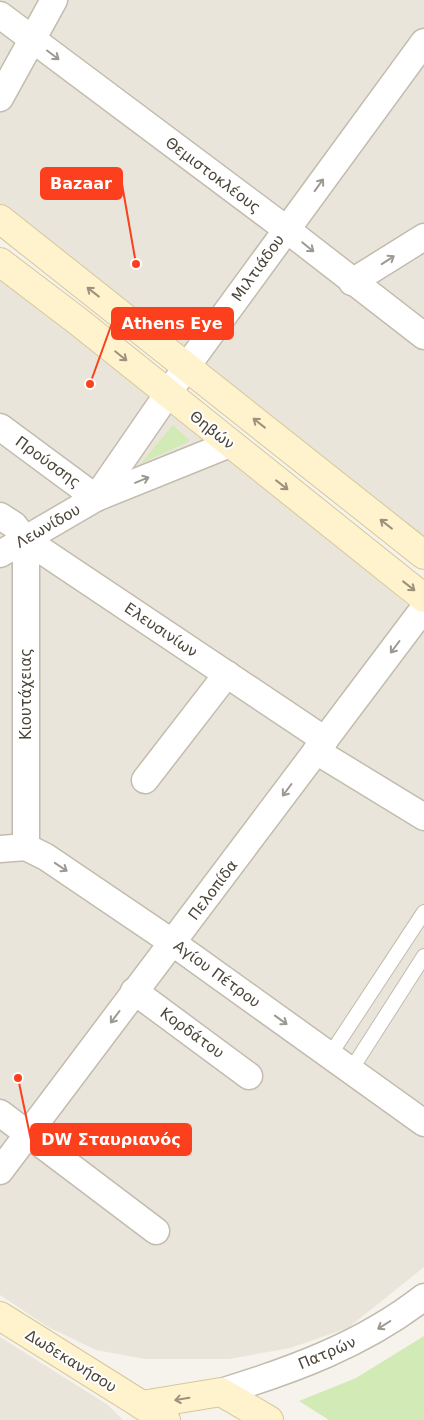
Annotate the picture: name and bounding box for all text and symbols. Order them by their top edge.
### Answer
one-way arrow [46,50,60,60]
street label: Θεμιστοκλέους [162,133,264,217]
callout: Bazaar [41,168,122,199]
text: Bazaar [50,174,112,193]
one-way arrow [313,179,324,192]
street label: Μιλτιάδου [228,231,288,305]
one-way arrow [302,242,315,253]
one-way arrow [381,254,395,265]
one-way arrow [87,287,100,298]
callout: Athens Eye [112,308,233,339]
text: Athens Eye [122,314,223,333]
one-way arrow [114,351,127,362]
street label: Θηβών [186,407,238,453]
one-way arrow [252,418,265,429]
street label: Προύσσης [12,432,84,492]
one-way arrow [134,474,149,483]
one-way arrow [275,480,288,491]
street label: Λεωνίδου [13,500,83,552]
one-way arrow [380,519,393,530]
one-way arrow [402,581,415,592]
street label: Ελευσινίων [121,599,201,661]
one-way arrow [390,640,400,654]
street label: Κιουτάχειας [17,648,35,740]
one-way arrow [282,783,292,797]
street label: Πελοπίδα [185,856,241,924]
one-way arrow [54,862,68,872]
street label: Αγίου Πέτρου [170,937,264,1011]
street label: Κορδάτου [157,1004,227,1062]
one-way arrow [110,1010,120,1024]
one-way arrow [273,1015,287,1025]
callout: DW Σταυριανός [31,1124,191,1155]
text: DW Σταυριανός [41,1130,181,1149]
one-way arrow [377,1320,391,1330]
street label: Δωδεκανήσου [22,1326,120,1396]
street label: Πατρών [296,1333,358,1373]
one-way arrow [174,1395,190,1405]

